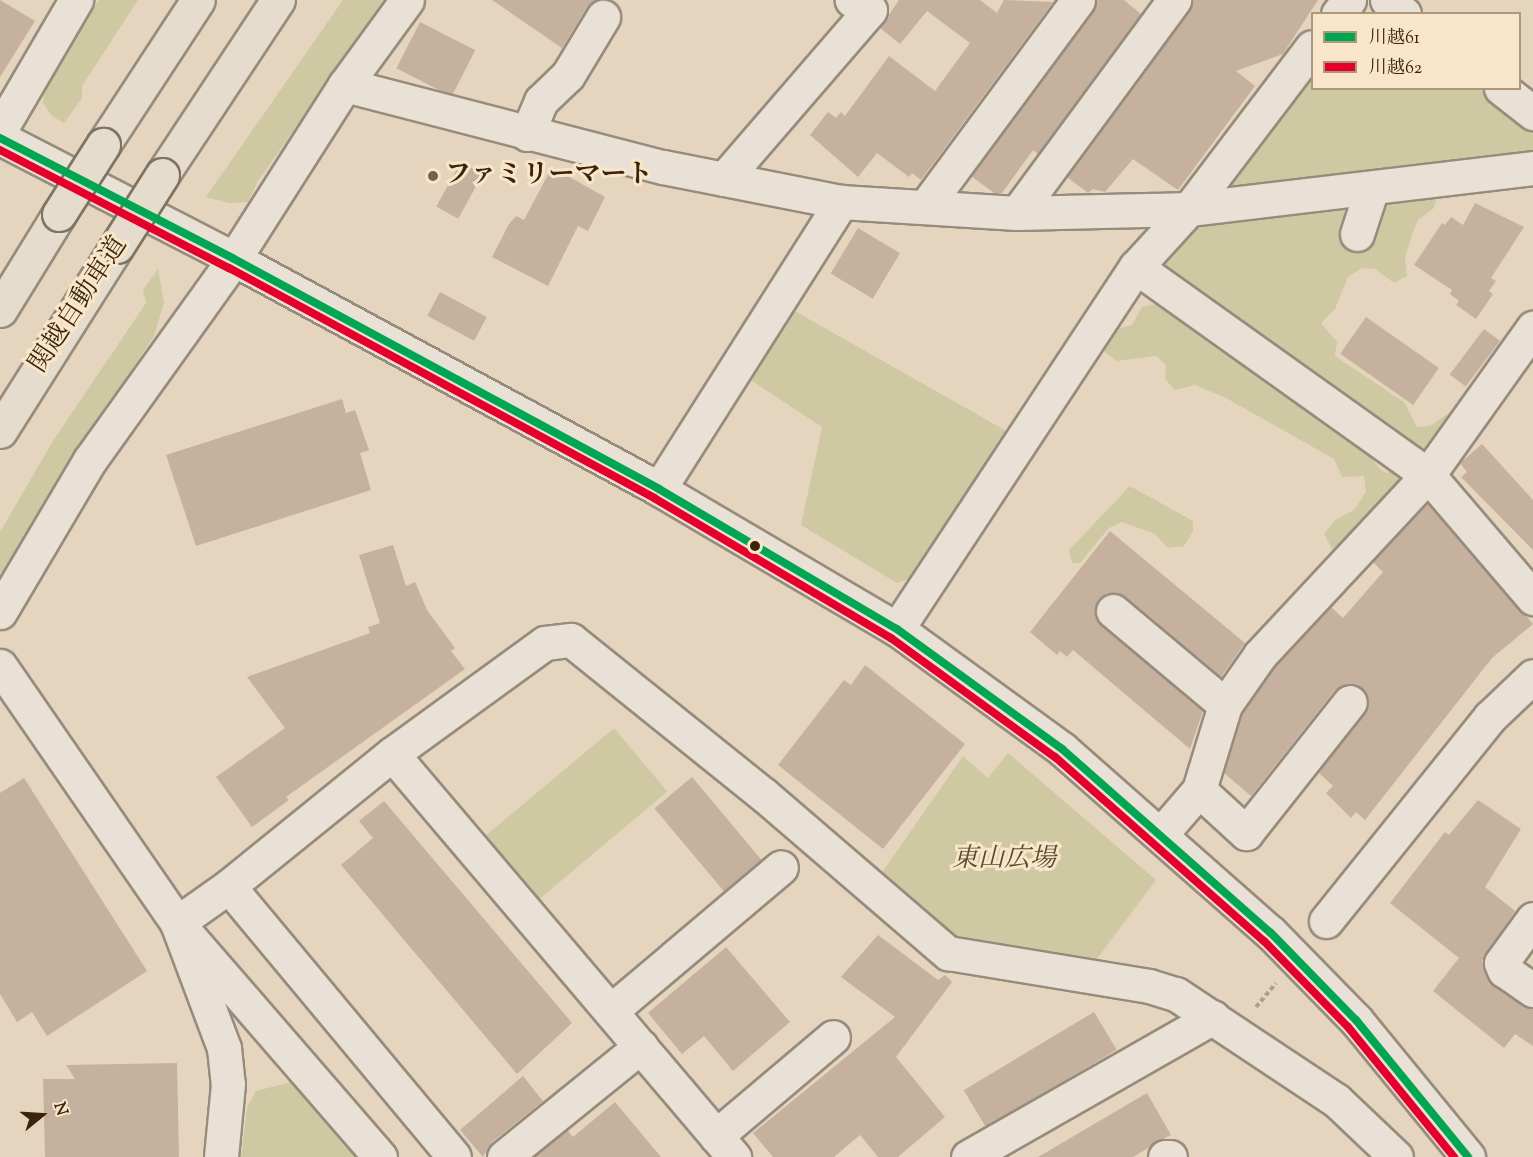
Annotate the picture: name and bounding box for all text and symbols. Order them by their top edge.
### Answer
legend [1311,12,1521,90]
text: 川越61 [1369,26,1420,52]
text: 川越62 [1369,56,1422,82]
place label: ファミリーマート [445,160,653,192]
marker: ファミリーマート [426,169,440,183]
street label: 関越自動車道 [23,231,135,379]
unlabelled marker [749,540,761,552]
park label: 東山広場 [952,844,1056,876]
north arrow [12,1085,72,1145]
text: N [47,1100,73,1119]

